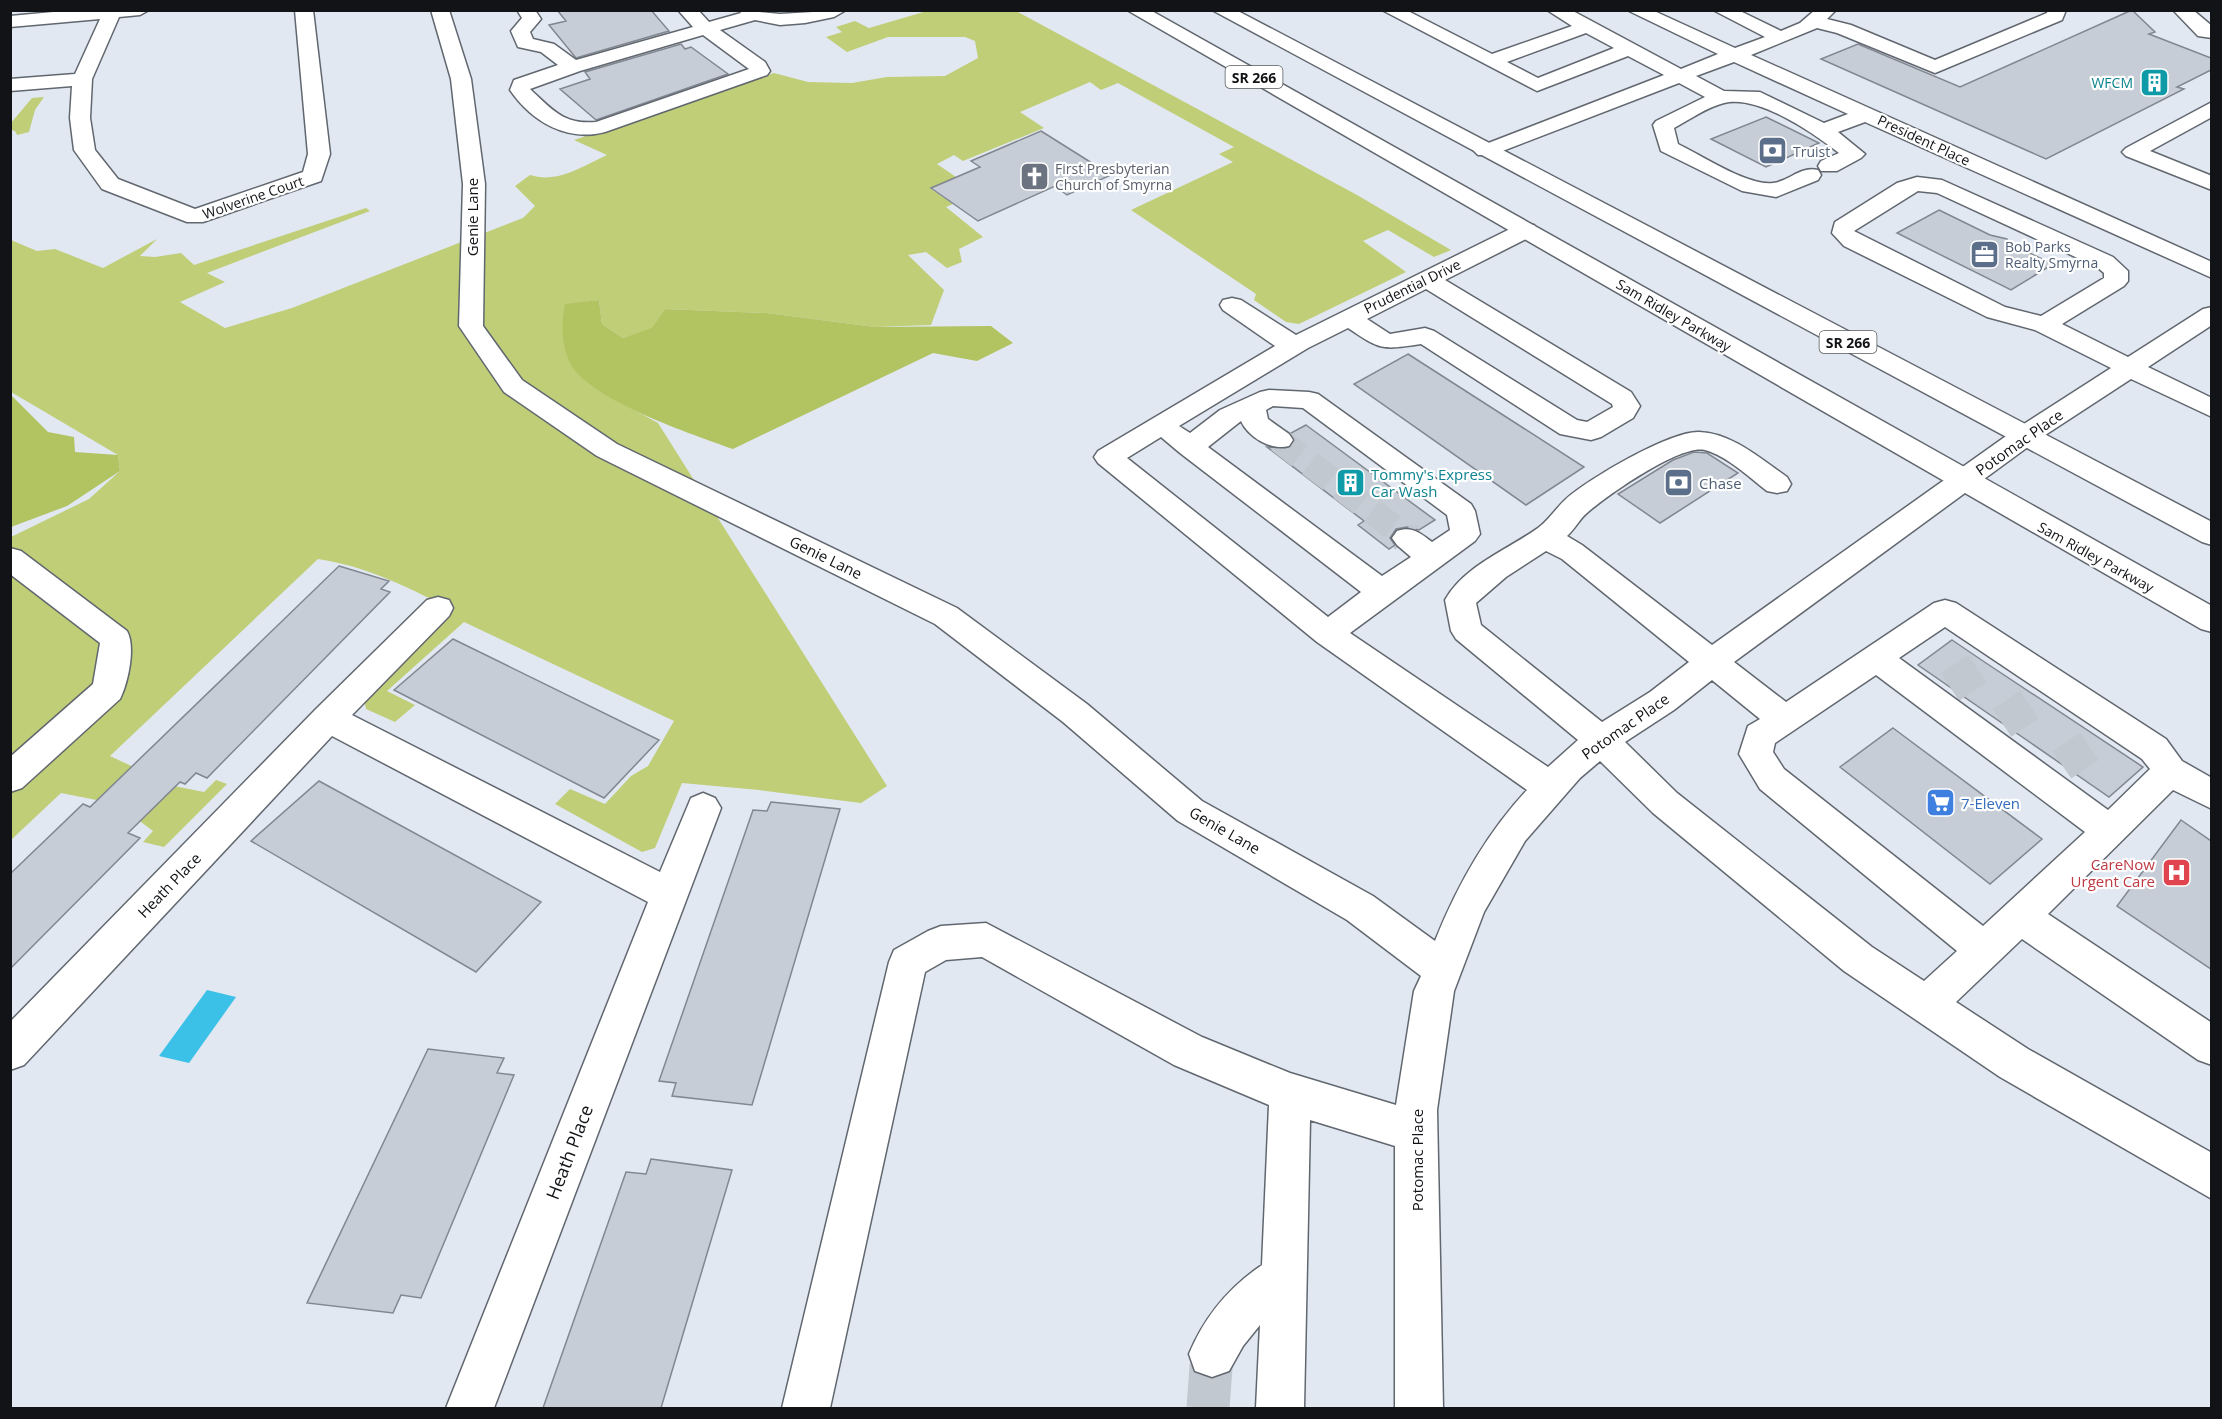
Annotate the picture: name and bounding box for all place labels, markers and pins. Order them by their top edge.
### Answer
building icon: WFCM [2138,66,2170,98]
place label: WFCM [2091,73,2133,92]
bank icon: Truist [1756,135,1788,167]
place label: Truist [1793,142,1830,161]
place label: First Presbyterian Church of Smyrna [1055,159,1172,194]
church icon: First Presbyterian Church of Smyrna [1018,160,1050,192]
place label: Bob Parks Realty Smyrna [2005,237,2098,272]
office icon: Bob Parks Realty Smyrna [1968,238,2000,270]
place label: Tommy's Express Car Wash [1371,464,1492,501]
building icon: Tommy's Express Car Wash [1334,467,1366,499]
bank icon: Chase [1662,467,1694,499]
place label: Chase [1699,473,1742,493]
supermarket icon: 7-Eleven [1924,787,1956,819]
place label: 7-Eleven [1961,793,2020,813]
place label: CareNow Urgent Care [2071,854,2155,891]
hospital icon: CareNow Urgent Care [2160,857,2192,889]

